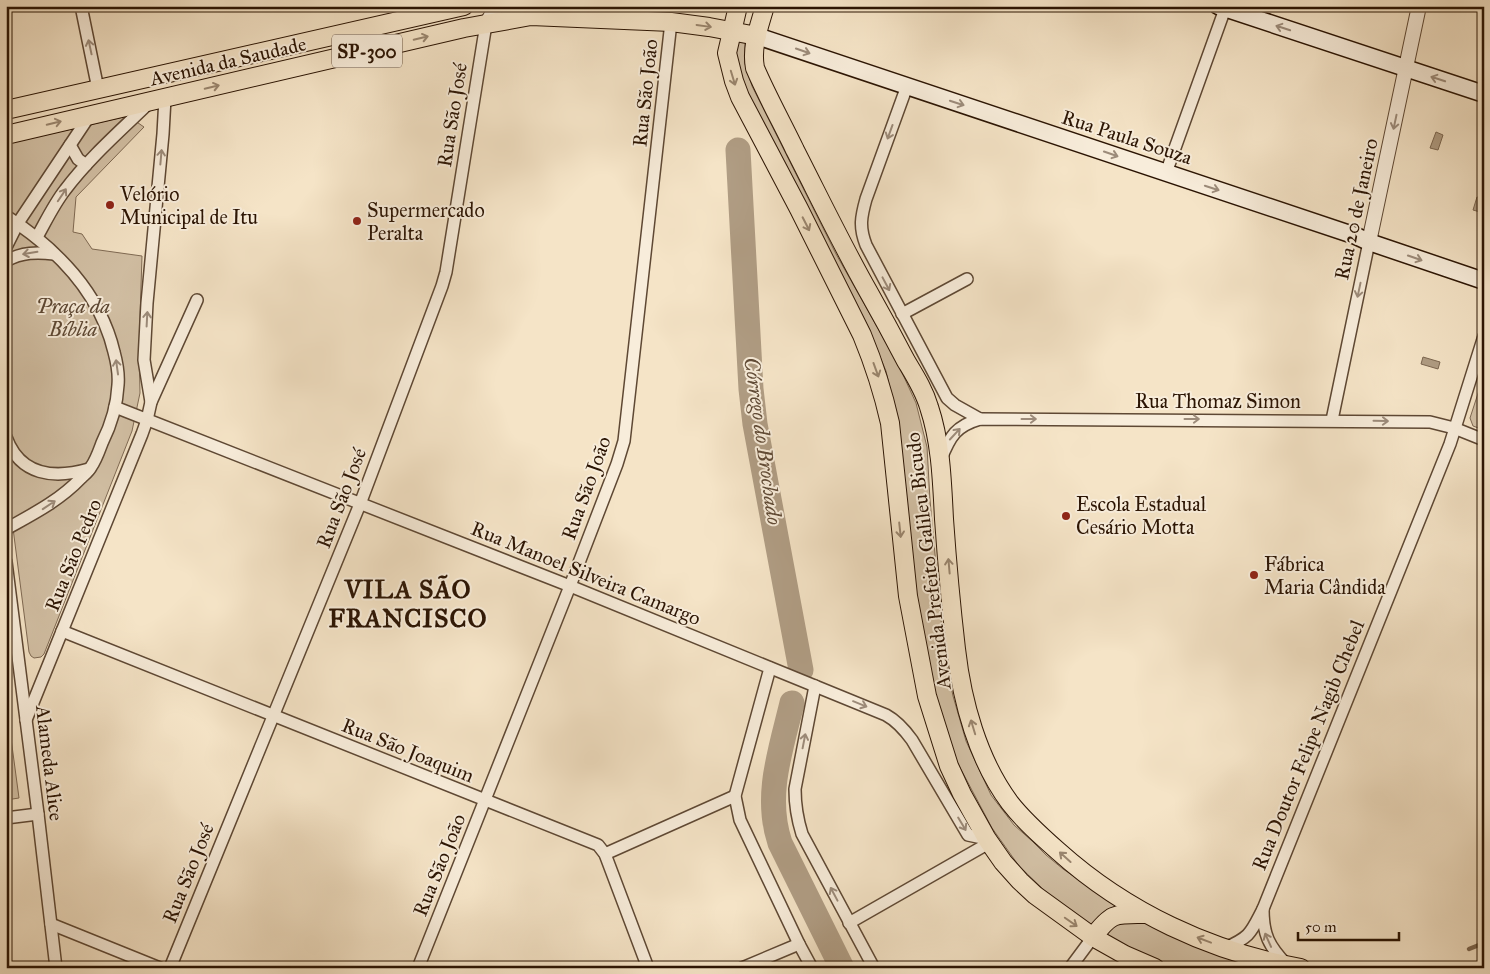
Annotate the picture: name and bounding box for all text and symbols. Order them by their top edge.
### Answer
one-way arrow [695,22,711,32]
one-way arrow [1276,23,1292,32]
street label: Avenida da Saudade [147,31,308,91]
one-way arrow [413,33,429,42]
road number: SP-300 [332,34,402,68]
street label: Rua São João [627,38,664,148]
one-way arrow [84,40,94,56]
one-way arrow [795,47,811,57]
street label: Rua São José [432,60,473,169]
one-way arrow [729,70,739,86]
one-way arrow [1430,74,1446,83]
one-way arrow [204,82,220,91]
one-way arrow [949,99,964,108]
street label: Rua Paula Souza [1059,105,1196,170]
one-way arrow [1389,114,1399,130]
one-way arrow [45,118,61,127]
one-way arrow [885,124,894,139]
street label: Rua 20 de Janeiro [1329,136,1384,282]
one-way arrow [156,149,166,165]
one-way arrow [1103,150,1119,160]
place label: Velório Municipal de Itu [119,182,258,229]
one-way arrow [1204,184,1219,193]
one-way arrow [57,188,67,202]
place label: Supermercado Peralta [367,198,485,245]
marker: Velório Municipal de Itu [104,199,116,211]
marker: Supermercado Peralta [351,215,363,227]
one-way arrow [801,216,811,231]
one-way arrow [22,249,38,259]
one-way arrow [1407,253,1423,263]
one-way arrow [881,276,891,291]
one-way arrow [1354,281,1363,297]
park label: Praça da Bíblia [36,294,110,341]
one-way arrow [142,311,151,327]
water label: Córrego do Brochado [738,356,788,526]
one-way arrow [112,360,122,376]
one-way arrow [872,362,881,377]
street label: Rua Thomaz Simon [1135,389,1301,413]
one-way arrow [1020,414,1037,424]
one-way arrow [1183,415,1199,424]
one-way arrow [1372,416,1389,426]
one-way arrow [949,427,960,440]
street label: Avenida Prefeito Galileu Bicudo [900,431,956,692]
street label: Rua São João [556,433,617,543]
street label: Rua São José [311,444,372,552]
place label: Escola Estadual Cesário Motta [1076,492,1207,539]
street label: Rua São Pedro [40,495,106,615]
one-way arrow [41,500,55,510]
marker: Escola Estadual Cesário Motta [1060,510,1072,522]
street label: Rua Manoel Silveira Camargo [467,516,704,631]
one-way arrow [896,522,905,538]
place label: Fábrica Maria Cândida [1264,552,1386,599]
one-way arrow [944,559,953,575]
marker: Fábrica Maria Cândida [1248,569,1260,581]
district label: VILA SÃO FRANCISCO [329,574,488,634]
street label: Rua Doutor Felipe Nagib Chebel [1247,616,1370,874]
one-way arrow [852,700,867,709]
street label: Alameda Alice [31,703,69,822]
street label: Rua São Joaquim [338,713,478,788]
one-way arrow [968,719,978,735]
one-way arrow [800,734,810,750]
street label: Rua São João [408,810,471,920]
one-way arrow [957,817,967,831]
street label: Rua São José [157,819,220,927]
one-way arrow [1058,852,1071,863]
one-way arrow [829,887,838,902]
scale bar [1298,909,1399,941]
one-way arrow [1064,917,1078,927]
text: 50 m [1305,918,1337,936]
one-way arrow [1263,933,1273,948]
one-way arrow [1197,935,1212,944]

